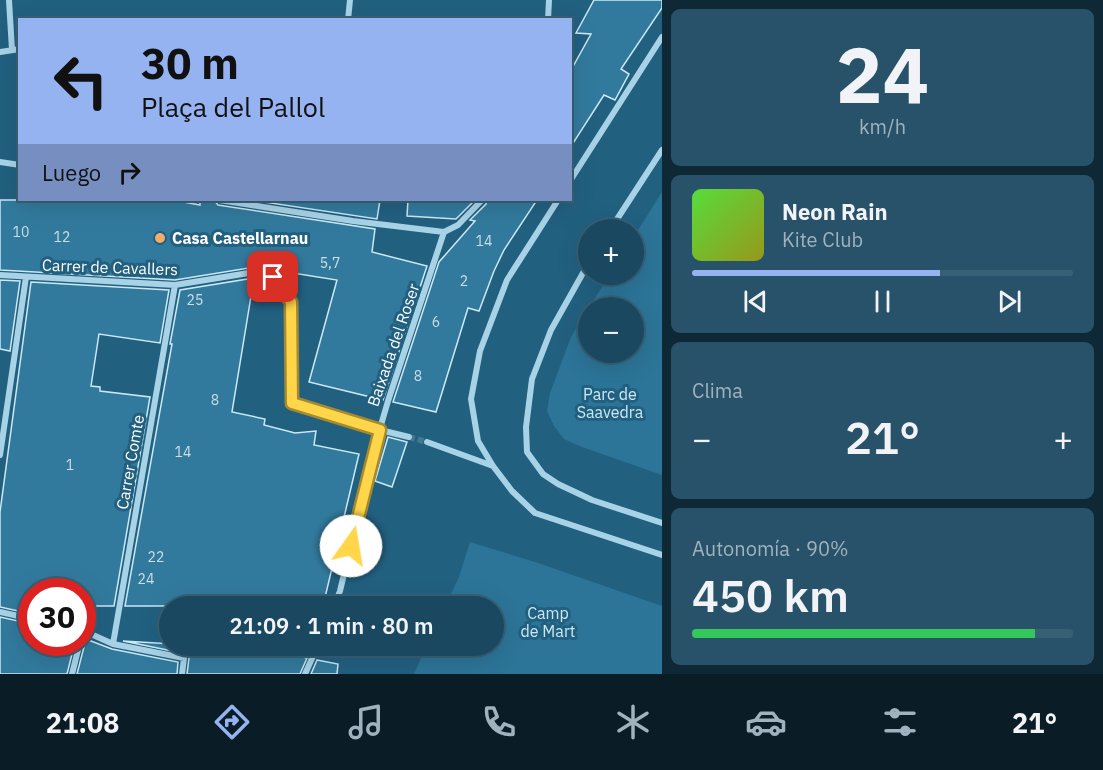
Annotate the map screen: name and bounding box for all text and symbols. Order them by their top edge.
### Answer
text: 24 [836,23,929,124]
text: 30 m [141,36,239,91]
icon: left [42,42,120,120]
text: Plaça del Pallol [141,89,325,124]
text: km/h [859,113,906,140]
icon: right [113,156,146,189]
text: Luego [42,158,101,187]
text: Neon Rain [782,197,888,226]
map controls [578,219,644,363]
button: + [578,219,644,285]
house number: 10 [13,223,29,241]
text: Kite Club [782,226,863,253]
house number: 12 [54,228,70,246]
place label: Casa Castellarnau [172,228,308,248]
marker: Casa Castellarnau [153,231,167,245]
house number: 14 [476,232,492,250]
pin [247,251,298,302]
house number: 5,7 [320,254,340,272]
street label: Carrer de Cavallers [42,255,178,279]
icon: arrive [256,260,289,293]
house number: 2 [460,272,468,290]
street label: Baixada del Roser [363,281,423,409]
icon: previous [739,285,772,318]
icon: pause [866,285,899,318]
icon: next [993,285,1026,318]
house number: 25 [187,291,203,309]
button: − [578,297,644,363]
house number: 6 [432,313,440,331]
house number: 8 [414,367,422,385]
text: Clima [692,377,743,404]
park label: Parc de Saavedra [577,384,644,422]
house number: 8 [211,391,219,409]
text: 21° [845,408,920,466]
street label: Carrer Comte [112,413,148,511]
text: − [692,417,712,460]
text: + [1053,417,1073,460]
house number: 14 [175,443,191,461]
house number: 1 [66,456,74,474]
position arrow [319,514,383,578]
text: Autonomía · 90% [692,535,849,562]
house number: 22 [148,548,164,566]
text: 450 km [692,566,849,624]
house number: 24 [138,570,154,588]
speed limit sign: 30 [18,578,96,656]
park label: Camp de Mart [521,603,575,641]
text: 21:09 · 1 min · 80 m [230,611,434,640]
icon: directions [211,701,253,743]
icon: music [345,701,387,743]
icon: phone [478,701,520,743]
icon: climate [612,701,654,743]
icon: car [745,701,787,743]
icon: filters [879,701,921,743]
text: 21:08 [46,705,119,740]
text: 21° [1012,705,1057,740]

